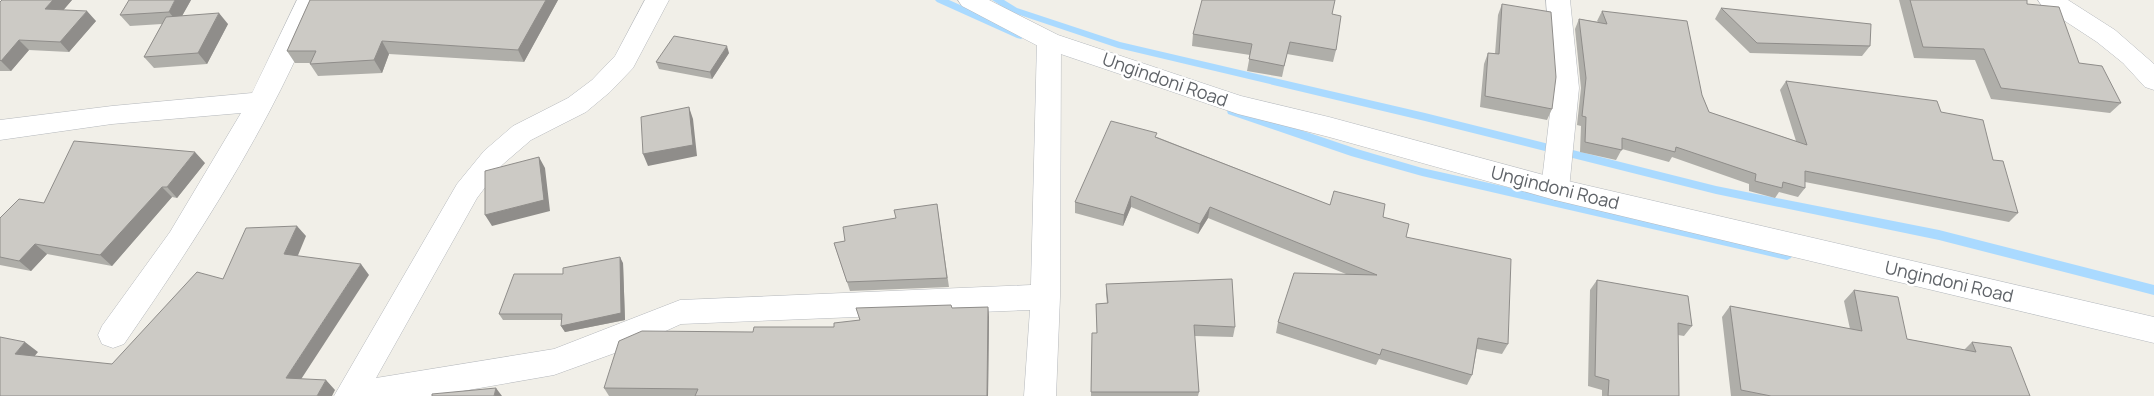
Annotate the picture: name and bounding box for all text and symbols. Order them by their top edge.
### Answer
street label: Ungindoni Road [1099,46,1231,112]
street label: Ungindoni Road [1489,160,1622,215]
street label: Ungindoni Road [1883,255,2016,307]

